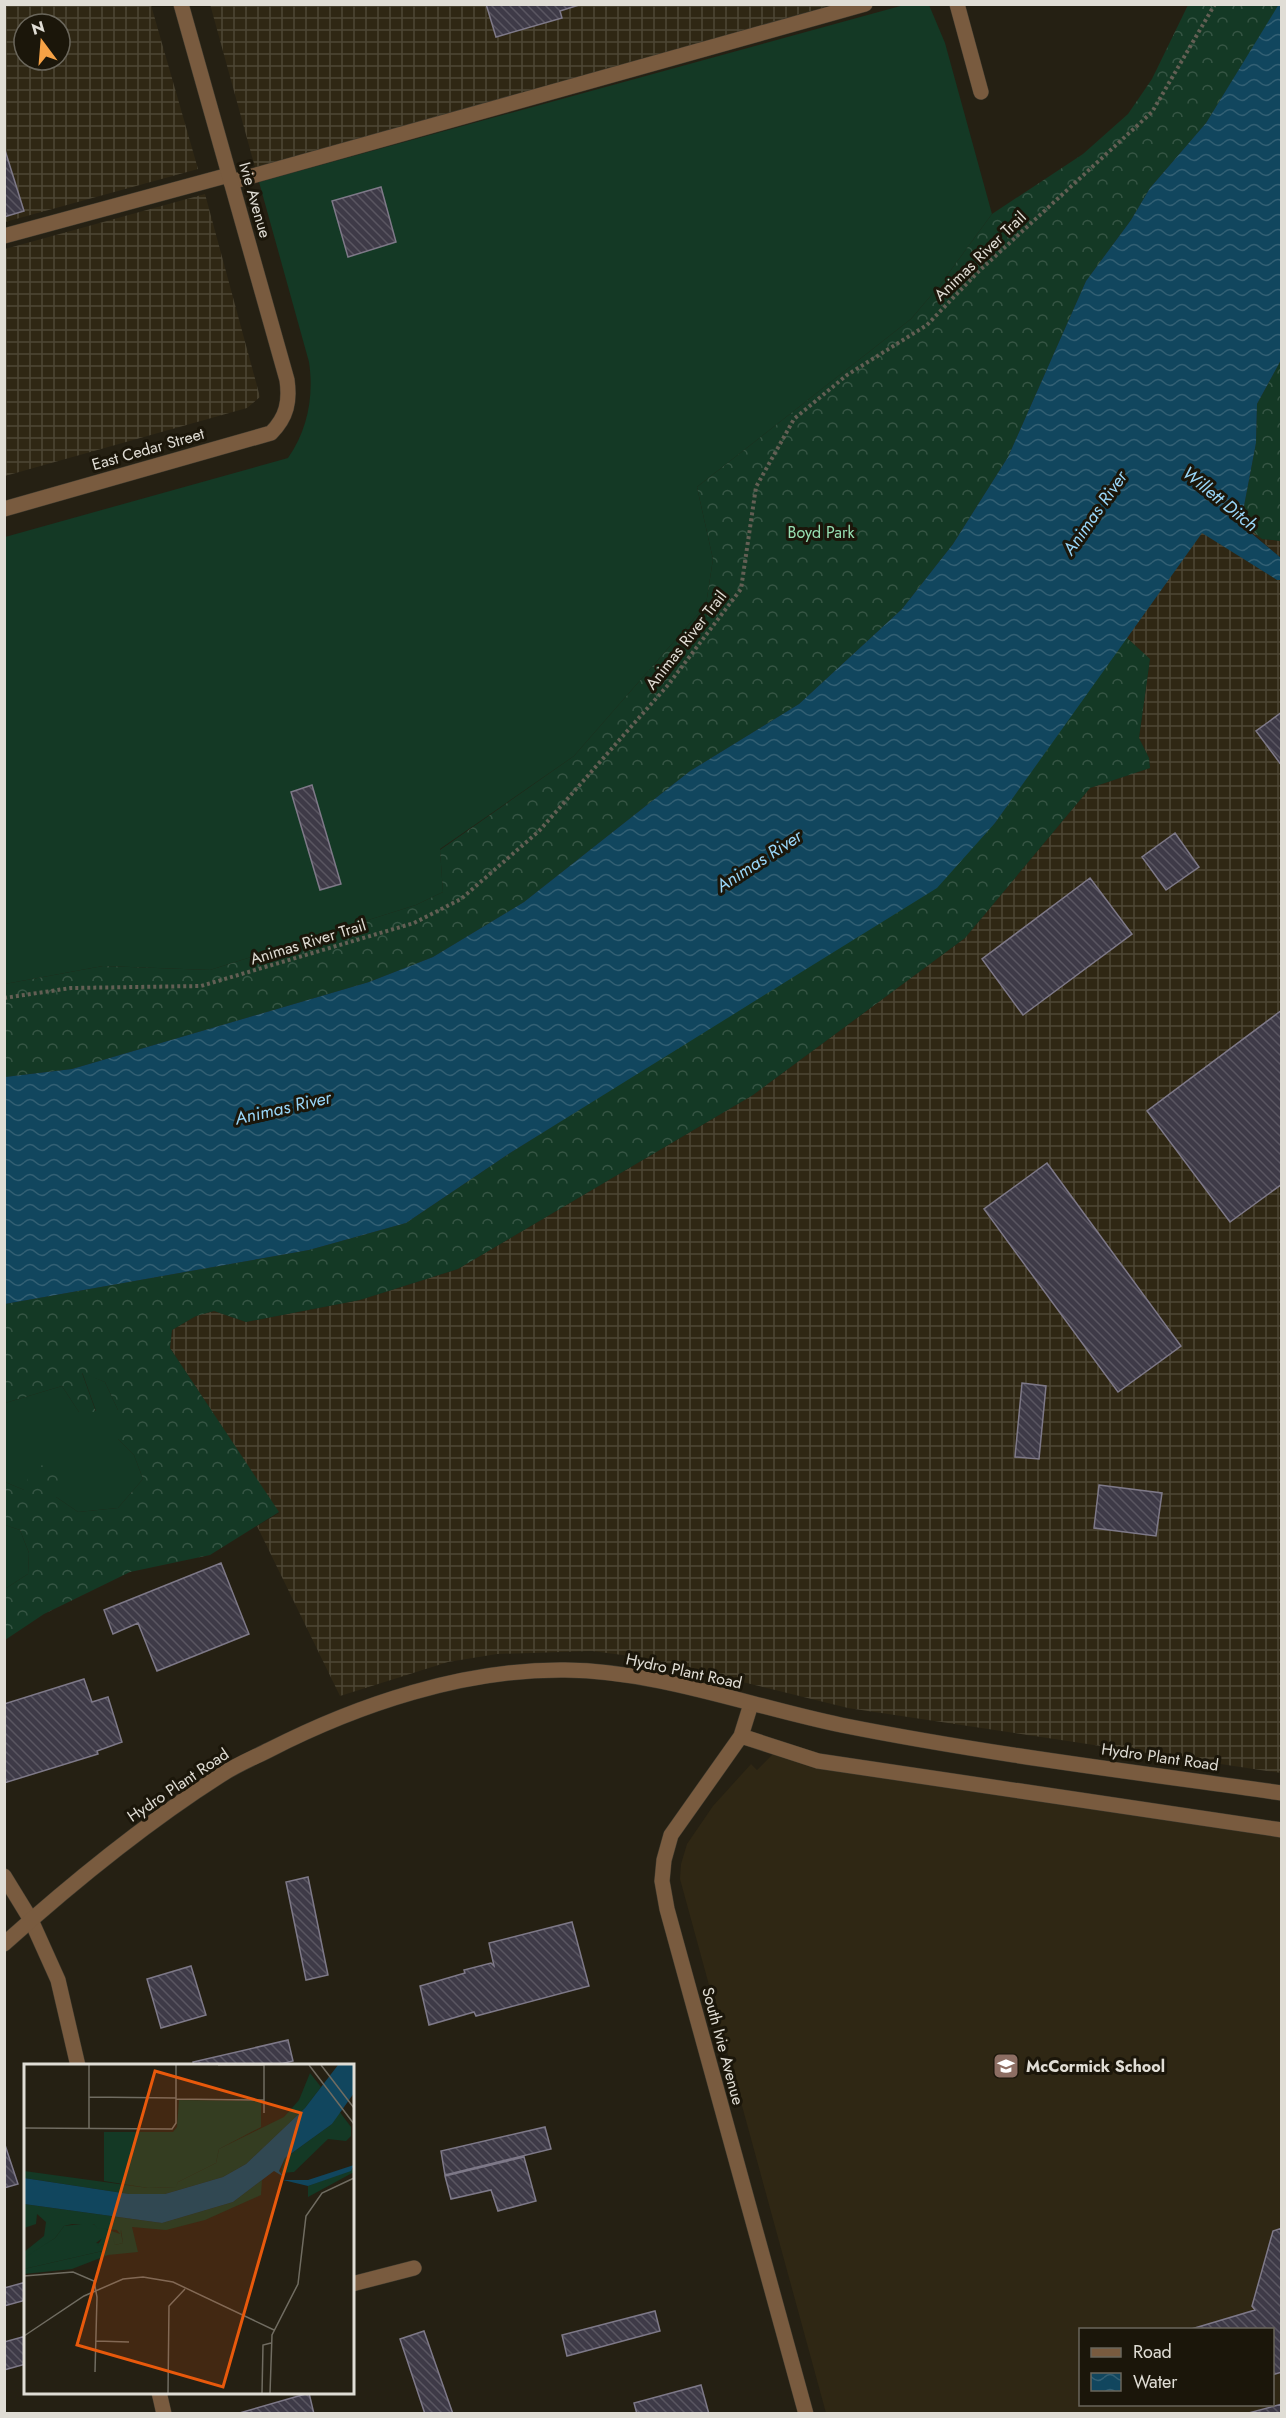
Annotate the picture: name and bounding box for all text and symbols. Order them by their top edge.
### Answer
north arrow [12,12,72,72]
text: N [29,15,47,41]
street label: Ivie Avenue [233,159,277,241]
street label: Animas River Trail [929,206,1031,306]
street label: East Cedar Street [89,422,207,476]
water label: Willett Ditch [1177,460,1263,538]
water label: Animas River [1056,465,1134,561]
park label: Boyd Park [788,521,855,544]
street label: Animas River Trail [640,586,732,694]
water label: Animas River [710,823,808,899]
street label: Animas River Trail [247,913,369,971]
water label: Animas River [231,1084,335,1132]
street label: Hydro Plant Road [624,1647,744,1695]
street label: Hydro Plant Road [1100,1737,1220,1777]
street label: Hydro Plant Road [123,1742,233,1828]
street label: South Ivie Avenue [696,1985,750,2107]
school or university icon: McCormick School [991,2051,1021,2081]
place label: McCormick School [1026,2055,1165,2078]
inset map [24,2064,354,2394]
legend [1079,2328,1274,2406]
text: Road [1133,2339,1172,2365]
text: Water [1133,2369,1178,2395]

